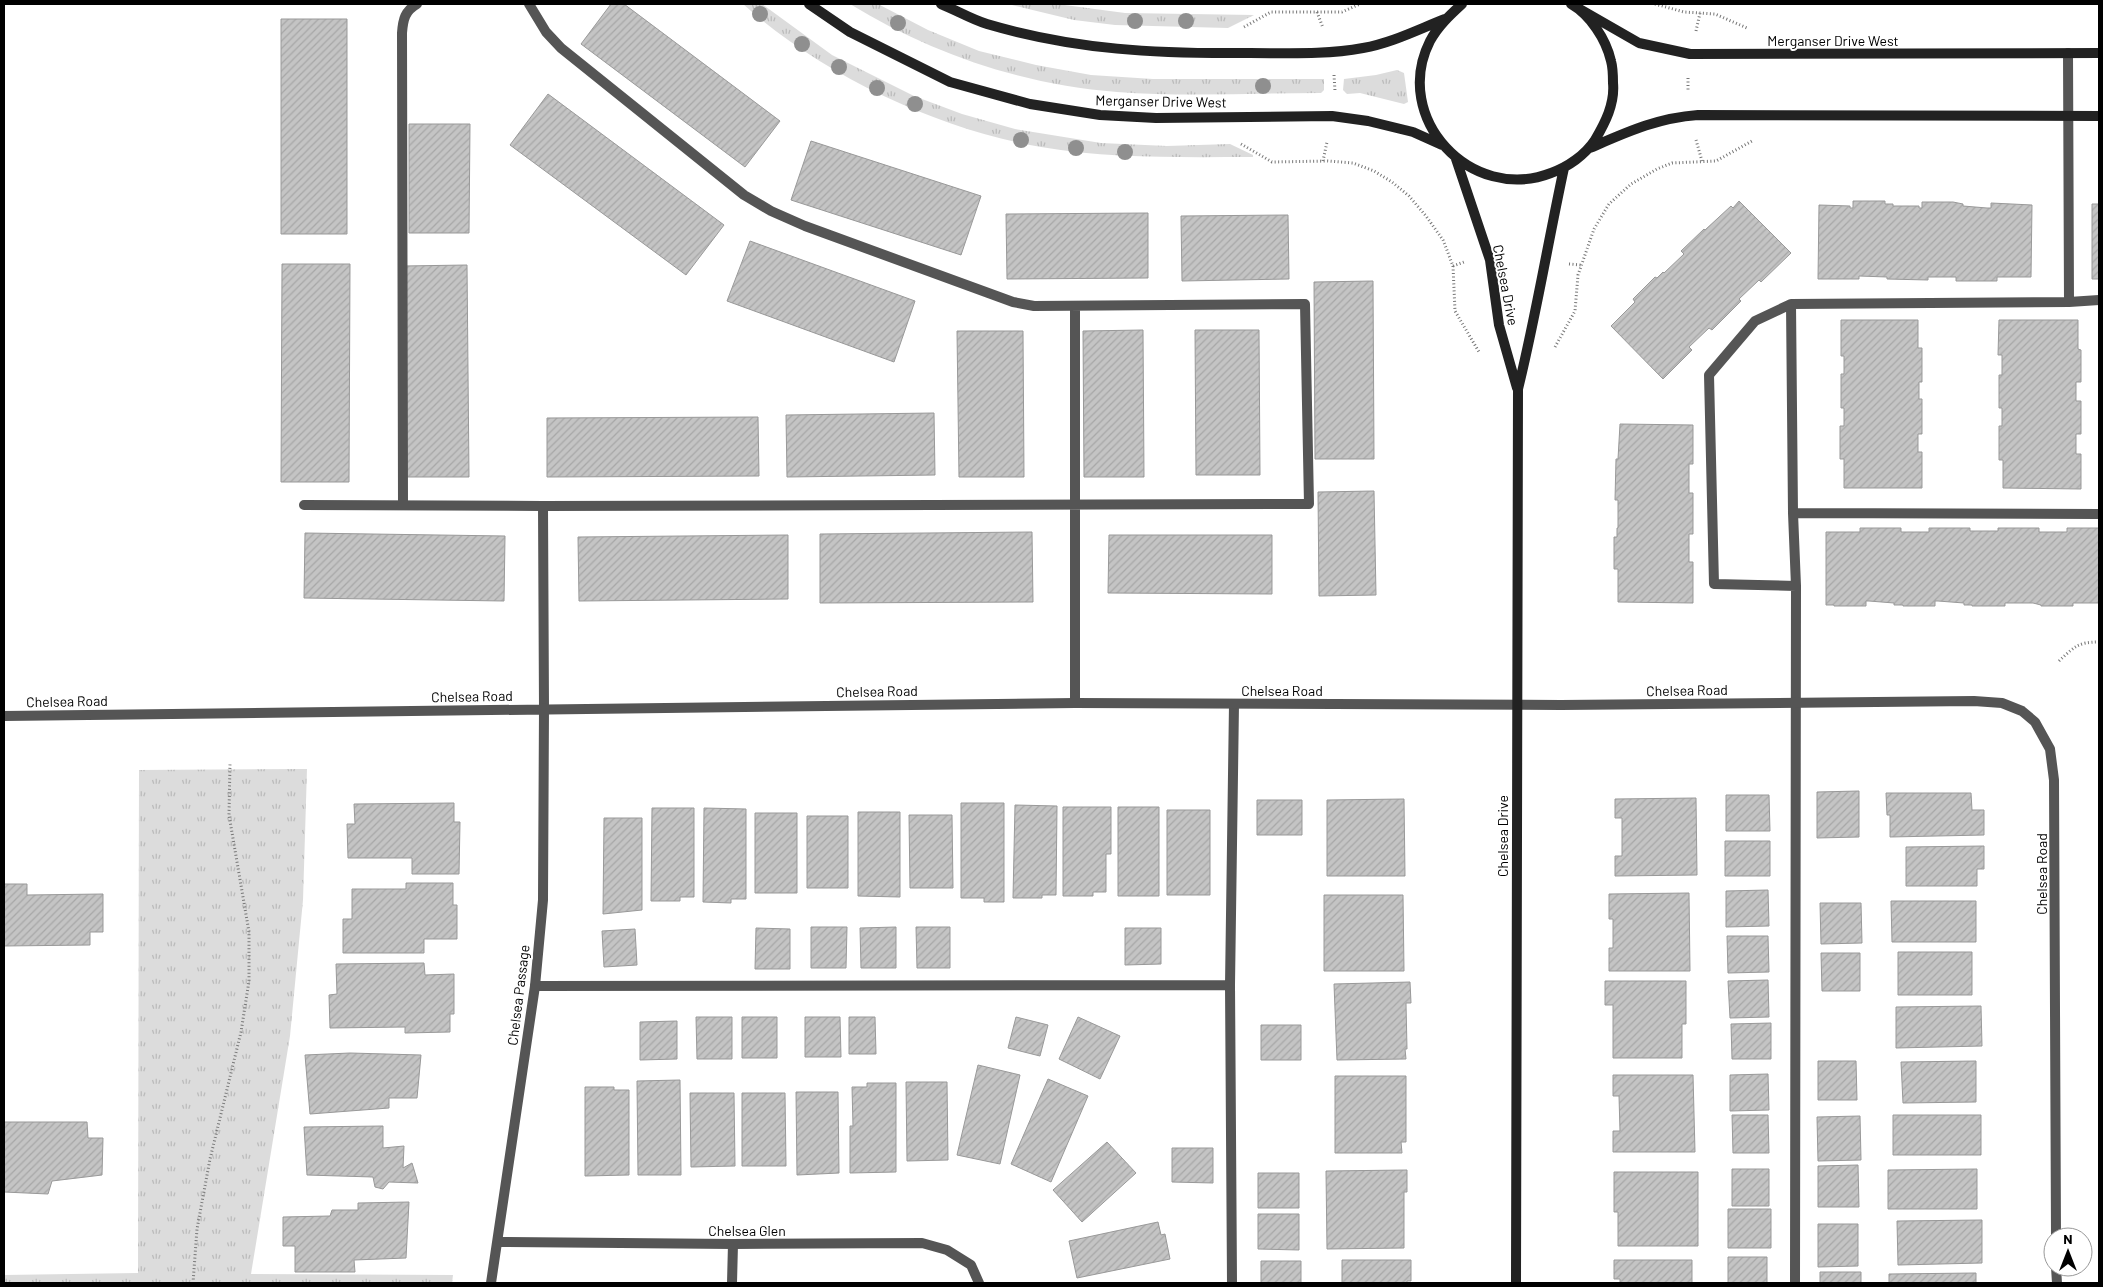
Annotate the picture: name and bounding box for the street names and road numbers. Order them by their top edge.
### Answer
street label: Merganser Drive West [1767,32,1899,49]
street label: Merganser Drive West [1095,91,1227,111]
street label: Chelsea Drive [1490,243,1522,327]
street label: Chelsea Road [1646,681,1728,699]
street label: Chelsea Road [836,682,918,700]
street label: Chelsea Road [1241,682,1323,699]
street label: Chelsea Road [431,687,513,705]
street label: Chelsea Road [26,692,108,710]
street label: Chelsea Drive [1494,795,1511,877]
street label: Chelsea Road [2033,833,2050,915]
street label: Chelsea Passage [503,944,533,1046]
street label: Chelsea Glen [708,1222,786,1239]

